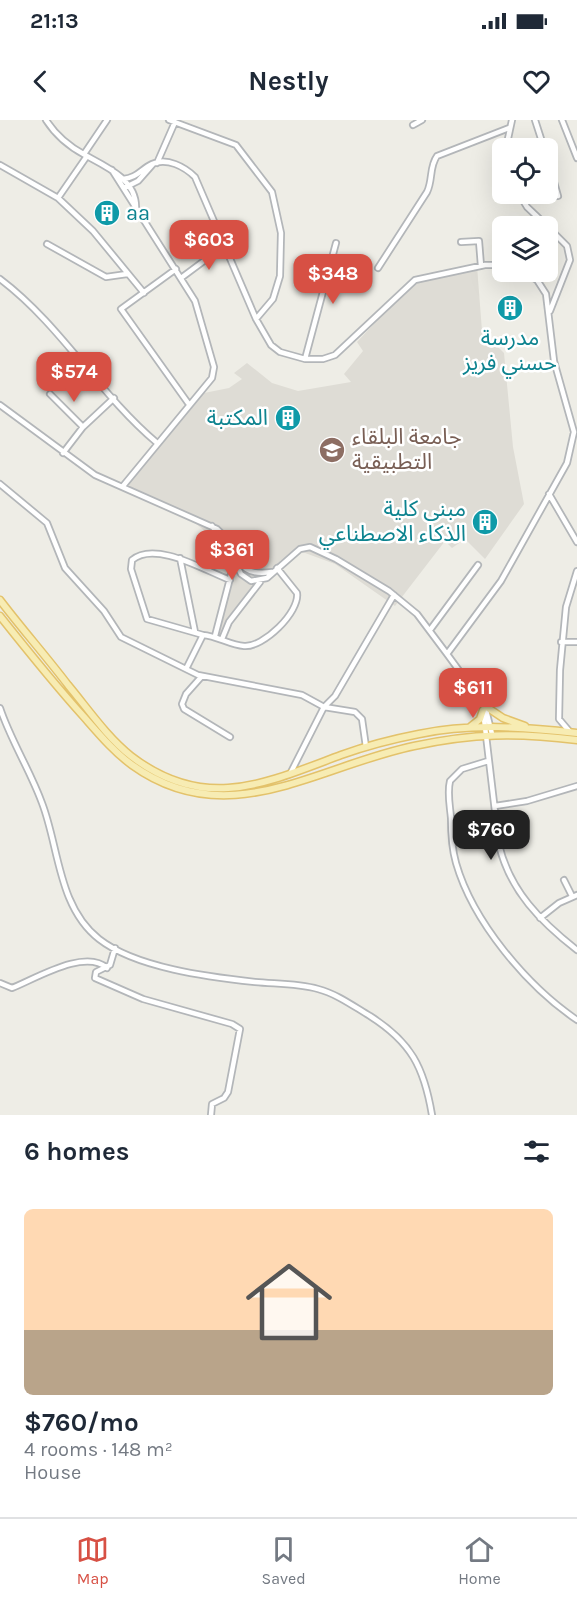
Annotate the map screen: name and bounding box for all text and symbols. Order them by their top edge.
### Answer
text: 21:13 [30,8,79,34]
icon: back [24,65,57,98]
text: Nestly [248,65,329,97]
icon: heart [520,65,553,98]
map controls [492,138,558,282]
button: locate [492,138,558,204]
building icon: aa [92,198,122,228]
place label: aa [126,200,150,226]
button: layers [492,216,558,282]
pin: $603 [173,220,245,271]
text: $603 [183,228,235,251]
pin: $348 [297,254,369,305]
text: $348 [307,262,359,285]
building icon: مدرسة حسني فريز [495,293,525,323]
place label: مدرسة حسني فريز [462,325,557,379]
pin: $574 [38,352,110,403]
text: $574 [50,360,98,383]
building icon: المكتبة [273,403,303,433]
place label: المكتبة [207,405,268,431]
place label: جامعة البلقاء التطبيقية [352,424,462,475]
school or university icon: جامعة البلقاء التطبيقية [317,435,347,465]
place label: مبنى كلية الذكاء الاصطناعي [319,496,466,550]
building icon: مبنى كلية الذكاء الاصطناعي [470,507,500,537]
pin: $361 [196,530,268,581]
text: $361 [209,538,255,561]
pin: $611 [437,668,509,719]
text: $611 [453,676,493,699]
pin: $760 [455,810,527,861]
text: $760 [467,818,515,841]
icon: filters [520,1135,553,1168]
text: 6 homes [24,1136,129,1167]
icon: home [235,1248,343,1356]
text: $760/mo [24,1407,139,1438]
text: 4 rooms · 148 m² [24,1438,173,1461]
text: House [24,1461,81,1484]
tab: Map [76,1533,109,1588]
tab: Saved [262,1533,306,1588]
tab: Home [458,1533,501,1588]

